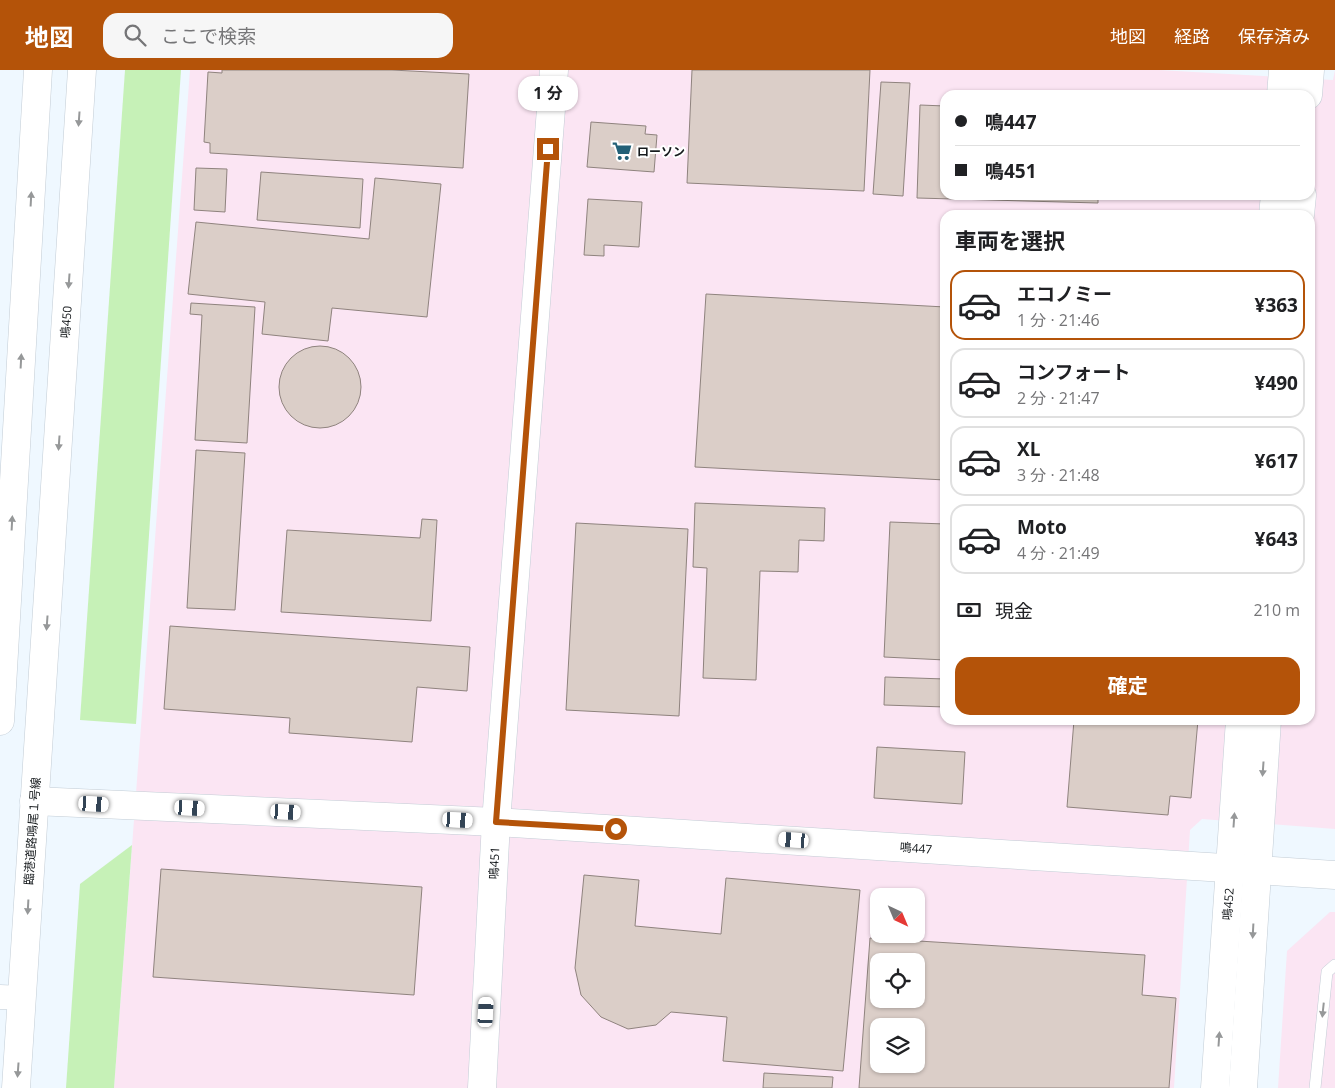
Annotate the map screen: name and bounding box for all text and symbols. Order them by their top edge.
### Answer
search box [103,13,453,58]
text: 地図 [25,20,73,53]
icon: search [121,21,149,49]
text: ここで検索 [161,23,256,49]
text: 地図 [1110,24,1146,48]
text: 経路 [1174,24,1210,48]
text: 保存済み [1238,24,1310,48]
callout: 1 分 [518,77,578,112]
text: 1 分 [533,82,563,104]
text: 鳴447 [985,109,1037,135]
one-way arrow [74,111,82,127]
route end [537,138,559,160]
supermarket icon: ローソン [611,140,633,162]
place label: ローソン [637,143,685,160]
text: 鳴451 [985,158,1037,184]
one-way arrow [27,191,35,207]
text: 車両を選択 [955,225,1065,255]
one-way arrow [64,273,72,289]
text: エコノミー [1017,281,1112,307]
icon: car [957,283,1002,328]
text: ¥363 [1255,292,1298,318]
street label: 鳴450 [56,305,76,339]
text: 1 分 · 21:46 [1017,309,1100,331]
one-way arrow [18,353,26,369]
text: コンフォート [1017,359,1130,385]
icon: car [957,361,1002,406]
text: ¥490 [1255,370,1298,396]
text: 2 分 · 21:47 [1017,387,1100,409]
one-way arrow [54,435,62,451]
text: XL [1017,436,1040,462]
icon: car [957,439,1002,484]
text: ¥617 [1255,448,1298,474]
text: 3 分 · 21:48 [1017,464,1100,486]
text: Moto [1017,514,1067,540]
one-way arrow [9,515,17,531]
icon: car [957,517,1002,562]
text: ¥643 [1255,526,1298,552]
text: 4 分 · 21:49 [1017,542,1100,564]
icon: cash [955,596,983,624]
text: 現金 [995,598,1033,624]
text: 210 m [1254,599,1300,621]
one-way arrow [43,615,51,631]
button: 確定 [955,657,1300,715]
one-way arrow [1259,761,1267,777]
street label: 臨港道路鳴尾１号線 [20,777,44,885]
car [78,796,109,812]
car [174,800,205,816]
car [270,804,301,820]
one-way arrow [1230,811,1238,827]
car [442,812,473,828]
route start [605,818,627,840]
car [778,831,809,849]
street label: 鳴447 [899,838,933,858]
street label: 鳴451 [485,846,503,880]
street label: 鳴452 [1218,887,1238,921]
north arrow [870,888,925,942]
map controls [870,888,925,1073]
one-way arrow [23,900,31,916]
one-way arrow [1249,923,1257,939]
button: locate [870,953,925,1008]
car [477,997,494,1027]
one-way arrow [1319,1002,1327,1018]
button: layers [870,1018,925,1073]
one-way arrow [1215,1031,1223,1047]
one-way arrow [13,1062,21,1078]

